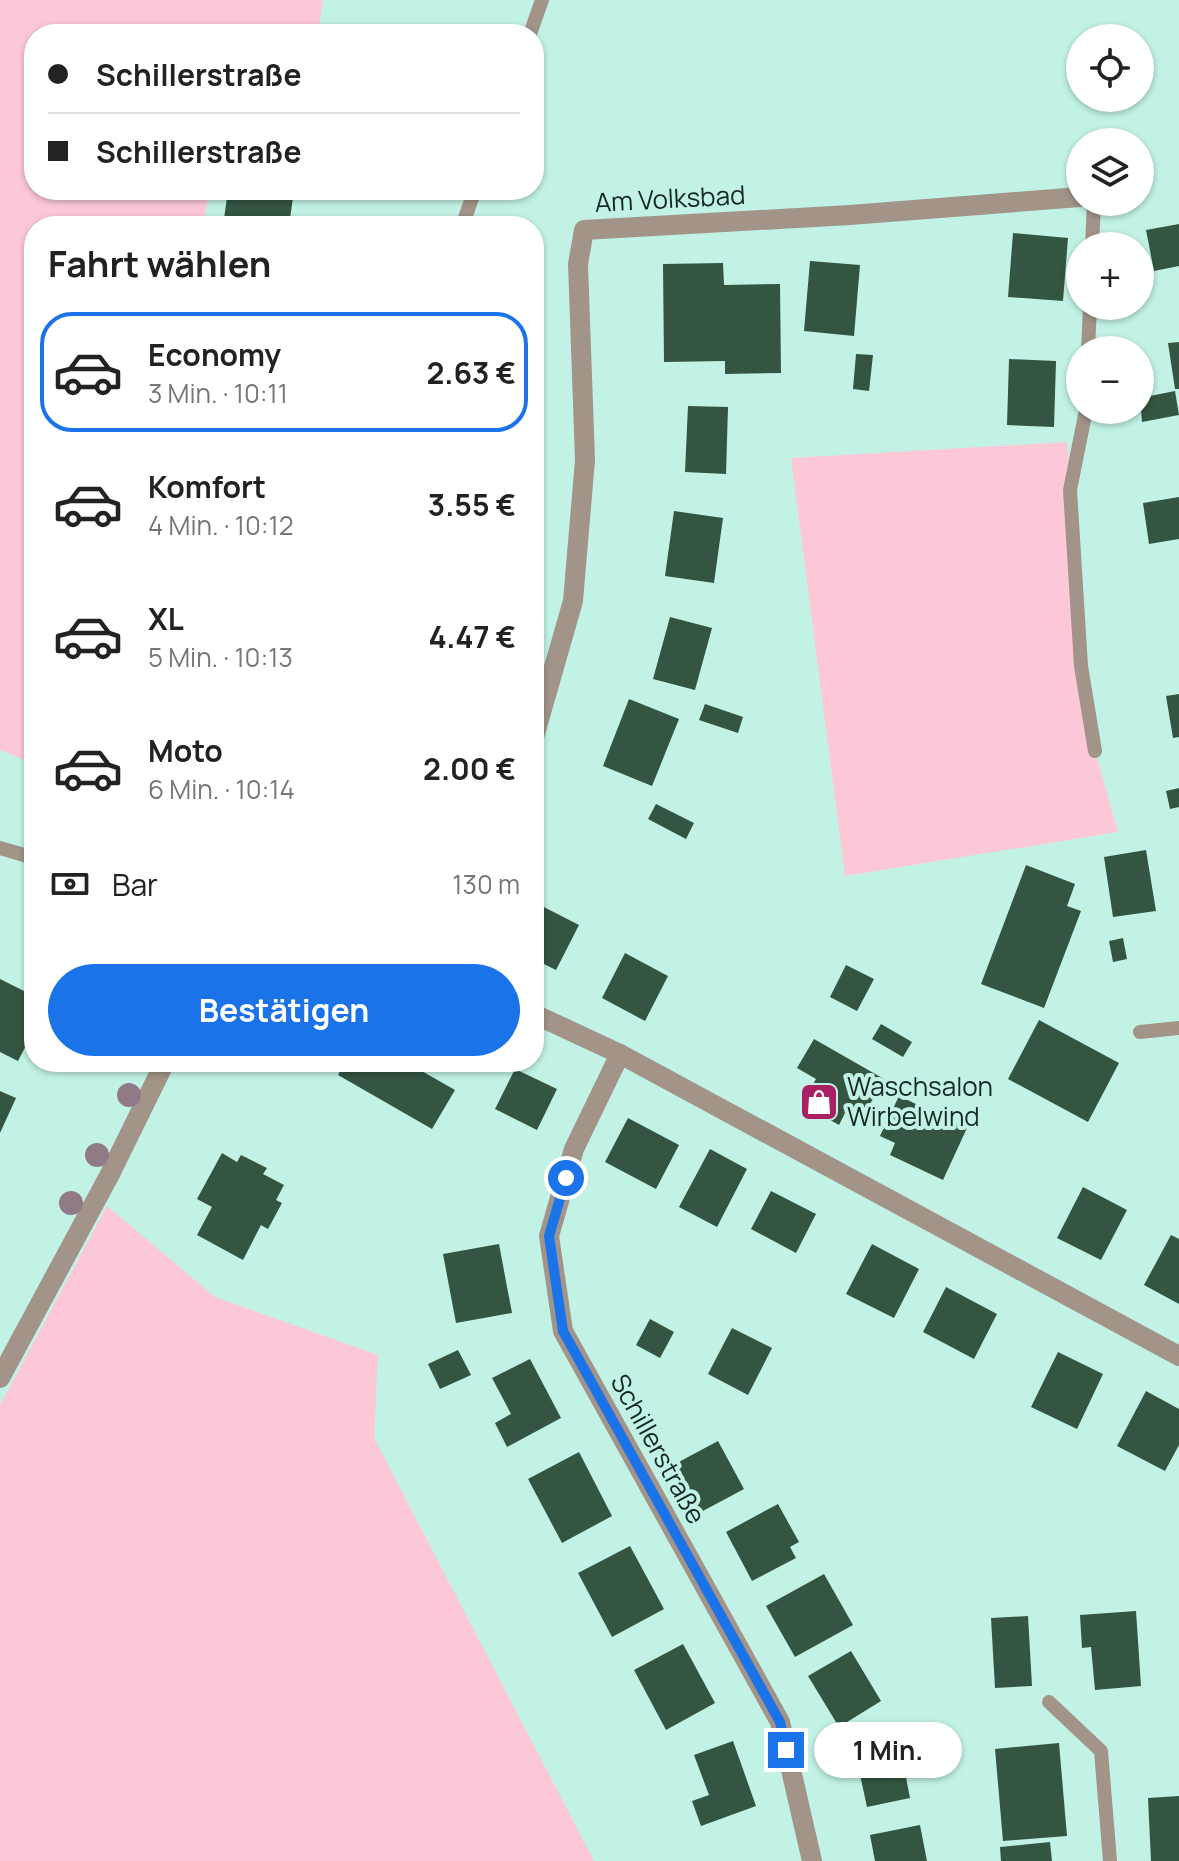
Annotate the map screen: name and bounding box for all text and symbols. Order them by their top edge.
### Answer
map controls [1066,24,1154,424]
button: locate [1066,24,1154,112]
text: Schillerstraße [96,54,302,95]
button: layers [1066,128,1154,216]
text: Schillerstraße [96,131,302,172]
street label: Am Volksbad [594,176,746,220]
button: + [1066,232,1154,320]
text: Fahrt wählen [48,239,271,288]
text: Economy [148,334,281,375]
icon: car [52,336,124,408]
button: − [1066,336,1154,424]
text: 2.63 € [426,352,516,393]
text: 3 Min. · 10:11 [148,375,288,411]
text: Komfort [148,466,266,507]
icon: car [52,468,124,540]
text: 3.55 € [428,484,516,525]
text: 4 Min. · 10:12 [148,507,294,543]
text: XL [148,598,184,639]
icon: car [52,600,124,672]
text: 4.47 € [429,616,516,657]
text: 5 Min. · 10:13 [148,639,293,675]
text: Moto [148,730,223,771]
icon: car [52,732,124,804]
text: 2.00 € [423,748,516,789]
text: 6 Min. · 10:14 [148,771,295,807]
icon: cash [48,862,92,906]
text: Bar [112,864,158,905]
text: 130 m [452,866,520,902]
button: Bestätigen [48,964,520,1056]
place label: Waschsalon Wirbelwind [847,1068,993,1134]
shop icon: Waschsalon Wirbelwind [798,1081,840,1123]
route start [548,1160,584,1196]
street label: Schillerstraße [603,1367,715,1530]
callout: 1 Min. [814,1722,962,1778]
route end [768,1732,804,1768]
text: 1 Min. [853,1732,923,1768]

